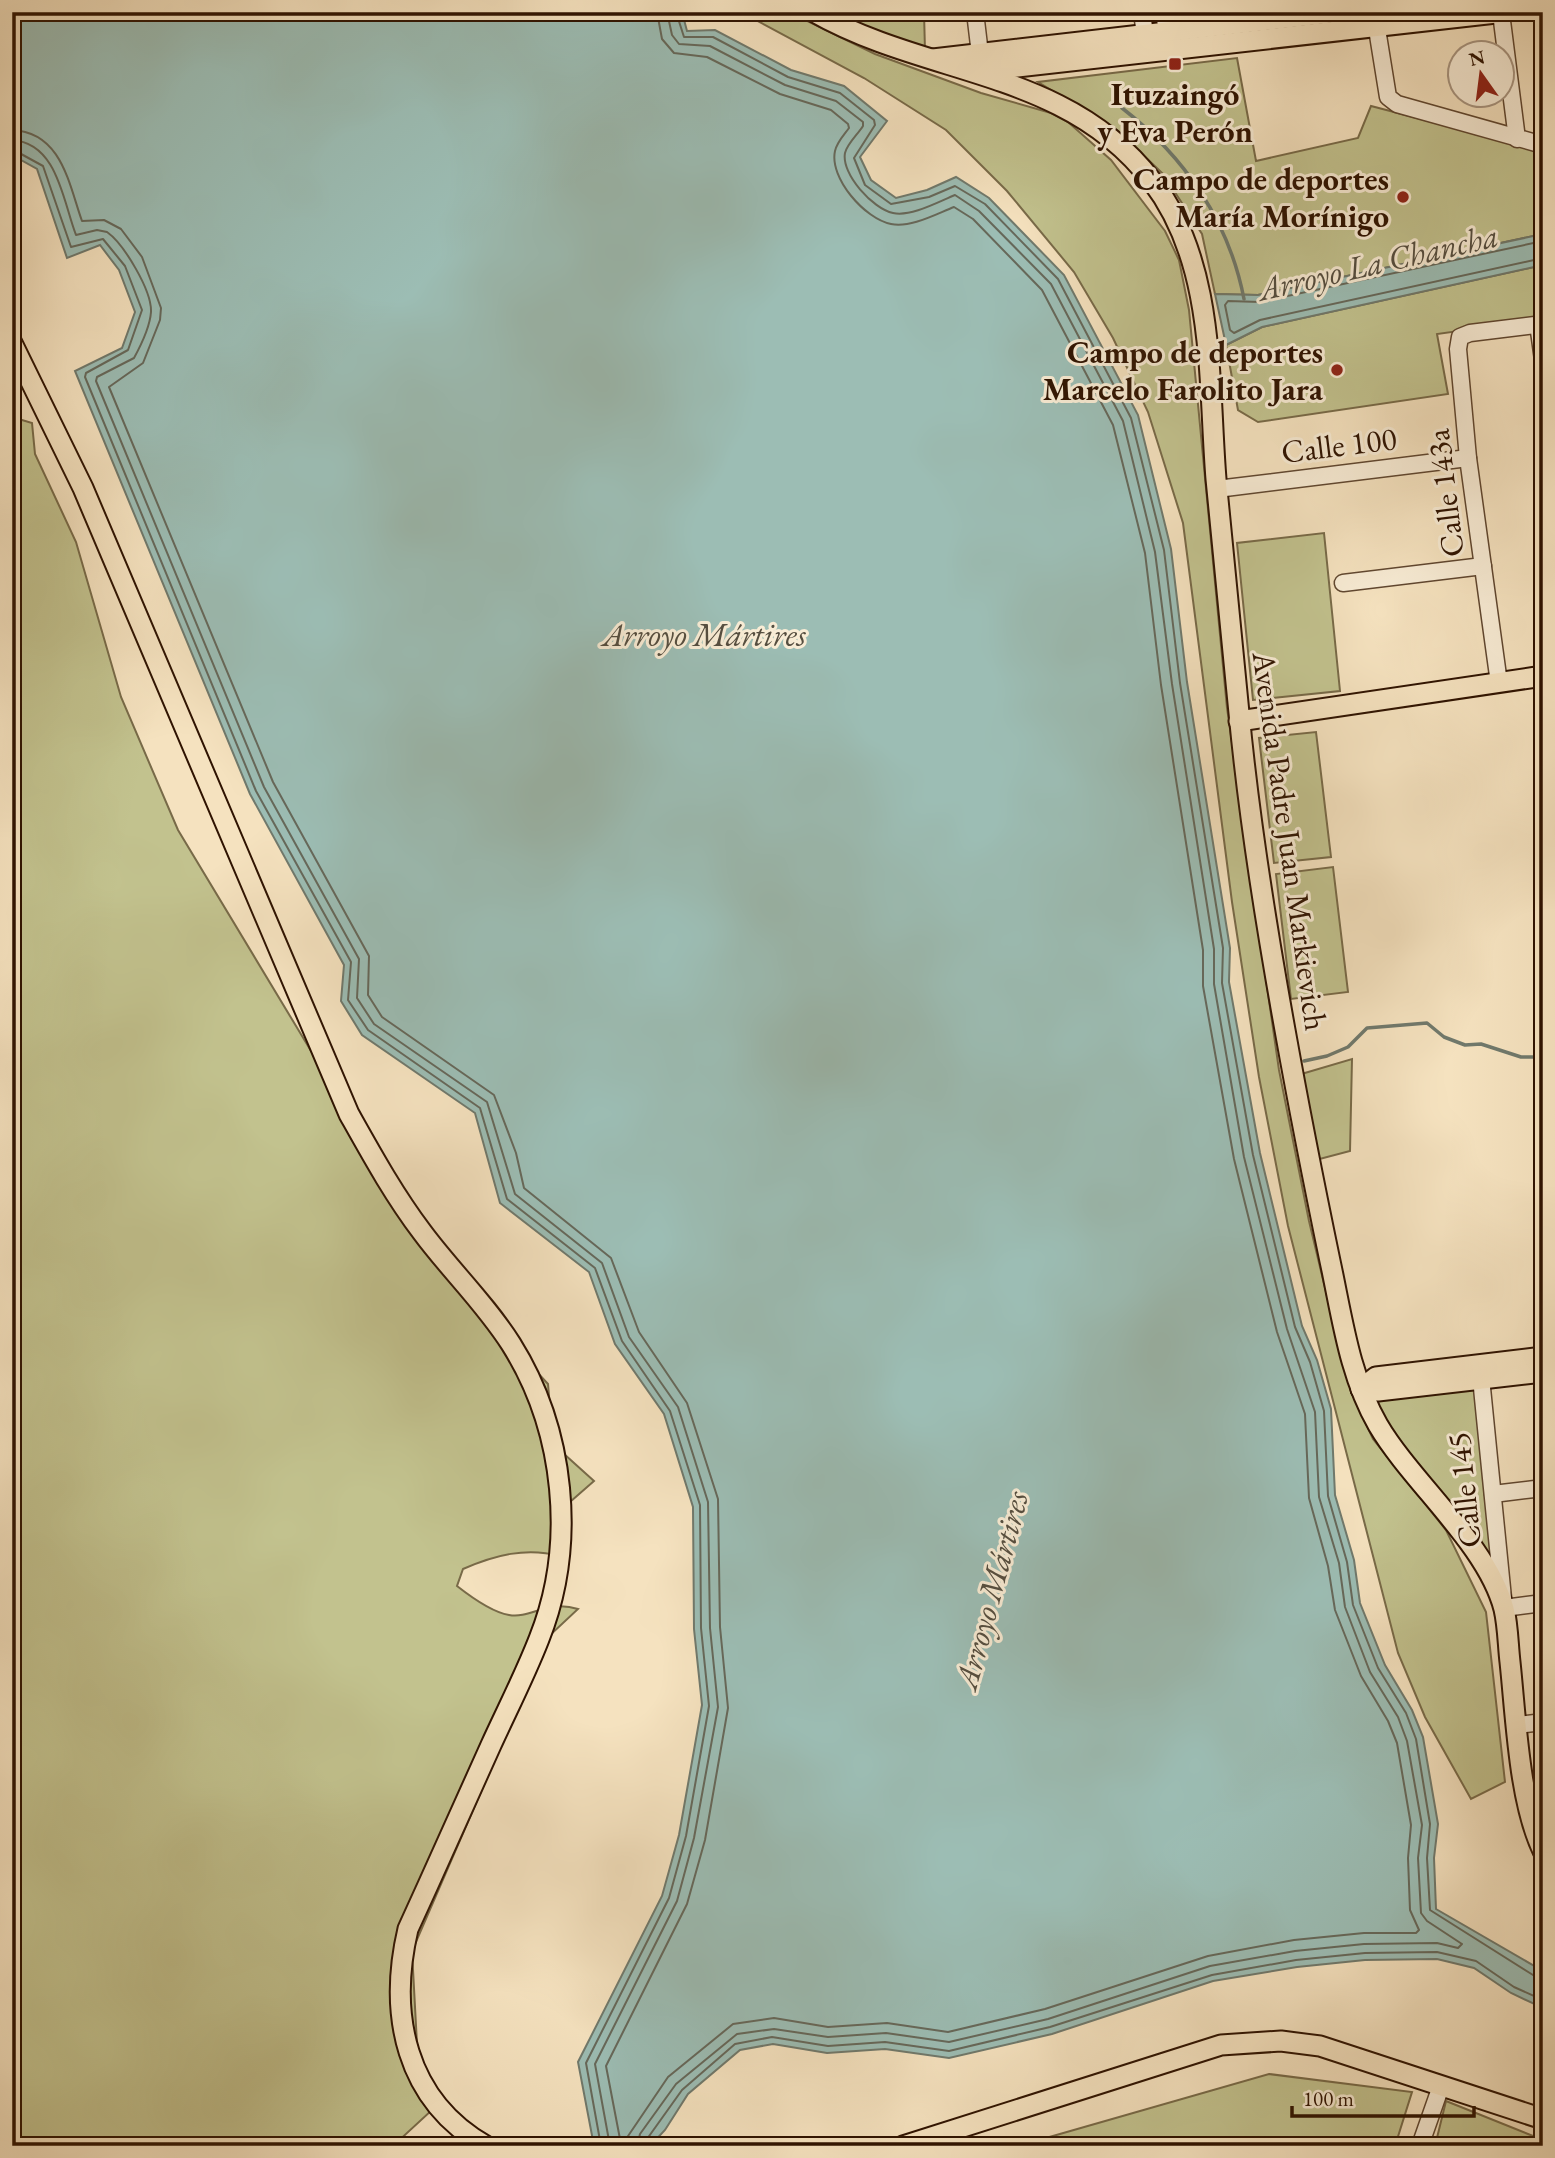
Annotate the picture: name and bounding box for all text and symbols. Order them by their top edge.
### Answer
north arrow [1446,38,1516,108]
text: N [1467,44,1488,72]
marker: Ituzaingó y Eva Perón [1167,56,1183,72]
place label: Ituzaingó y Eva Perón [1097,73,1253,152]
place label: Campo de deportes María Morínigo [1133,158,1389,237]
marker: Campo de deportes María Morínigo [1395,189,1411,205]
water label: Arroyo La Chancha [1251,213,1502,311]
place label: Campo de deportes Marcelo Farolito Jara [1043,331,1324,410]
marker: Campo de deportes Marcelo Farolito Jara [1329,362,1345,378]
street label: Calle 100 [1279,417,1399,473]
street label: Calle 143a [1416,426,1474,559]
water label: Arroyo Mártires [599,613,807,656]
street label: Avenida Padre Juan Markievich [1242,648,1337,1033]
street label: Calle 145 [1437,1430,1491,1550]
water label: Arroyo Mártires [943,1485,1038,1697]
scale bar [1292,2074,1474,2118]
text: 100 m [1303,2085,1354,2112]

